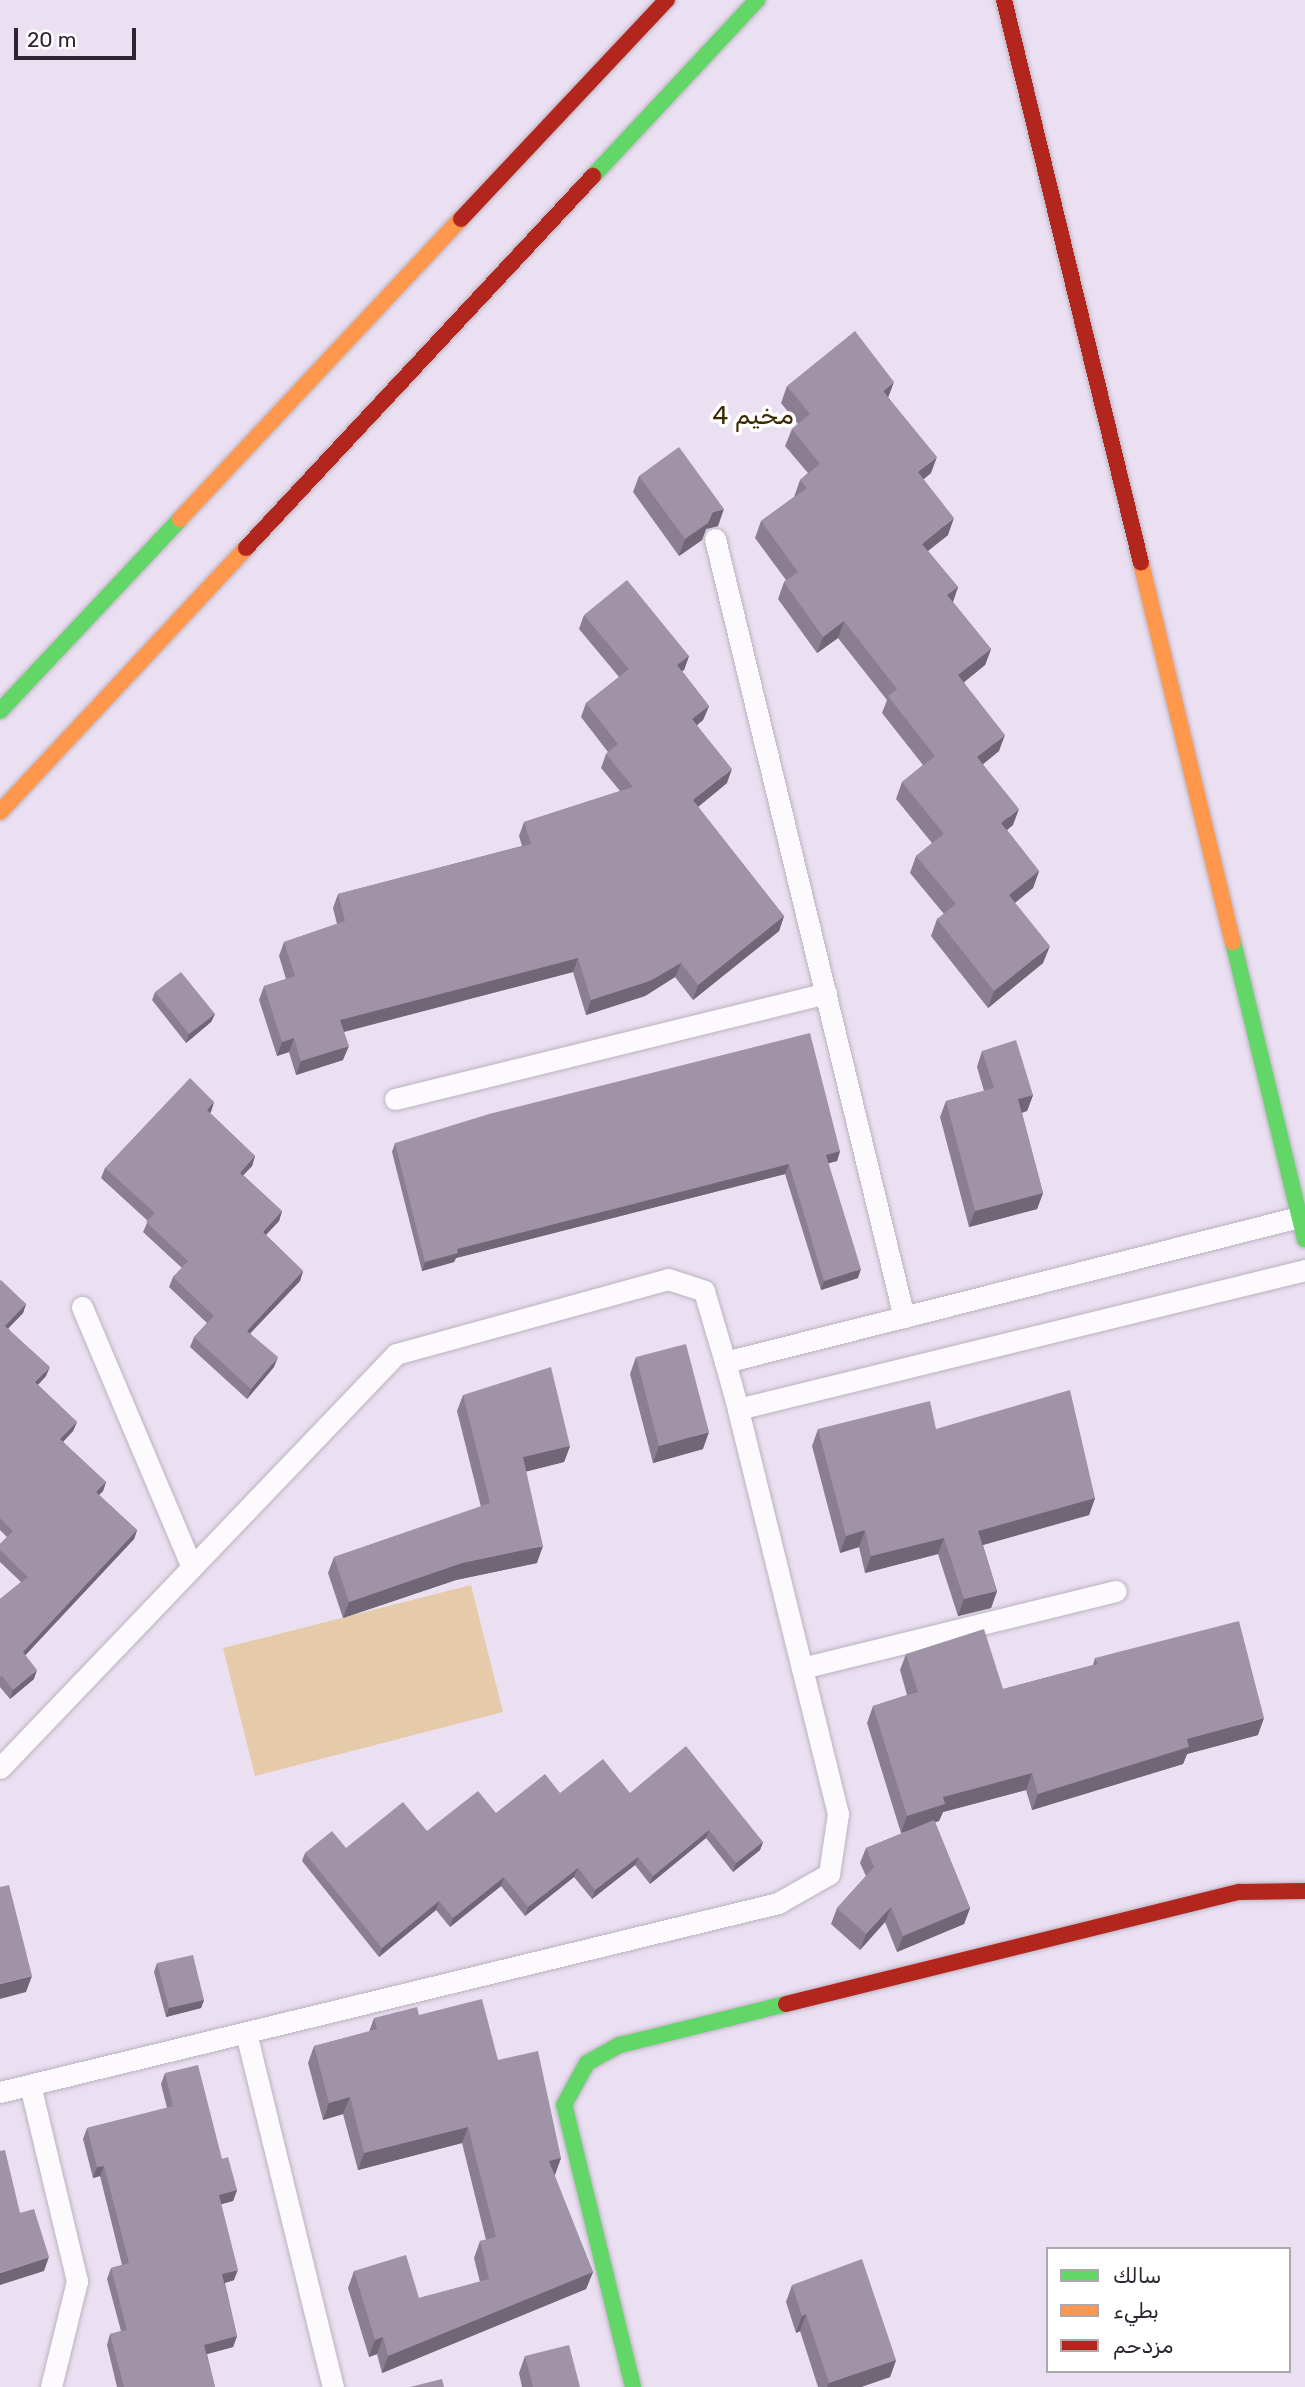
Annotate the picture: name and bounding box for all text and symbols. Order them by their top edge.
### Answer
scale bar [18,14,140,58]
text: 20 m [27,27,76,52]
district label: مخيم 4 [712,400,794,432]
legend [1046,2247,1291,2373]
text: سالك [1113,2263,1161,2288]
text: بطيء [1113,2298,1159,2323]
text: مزدحم [1113,2333,1173,2358]

